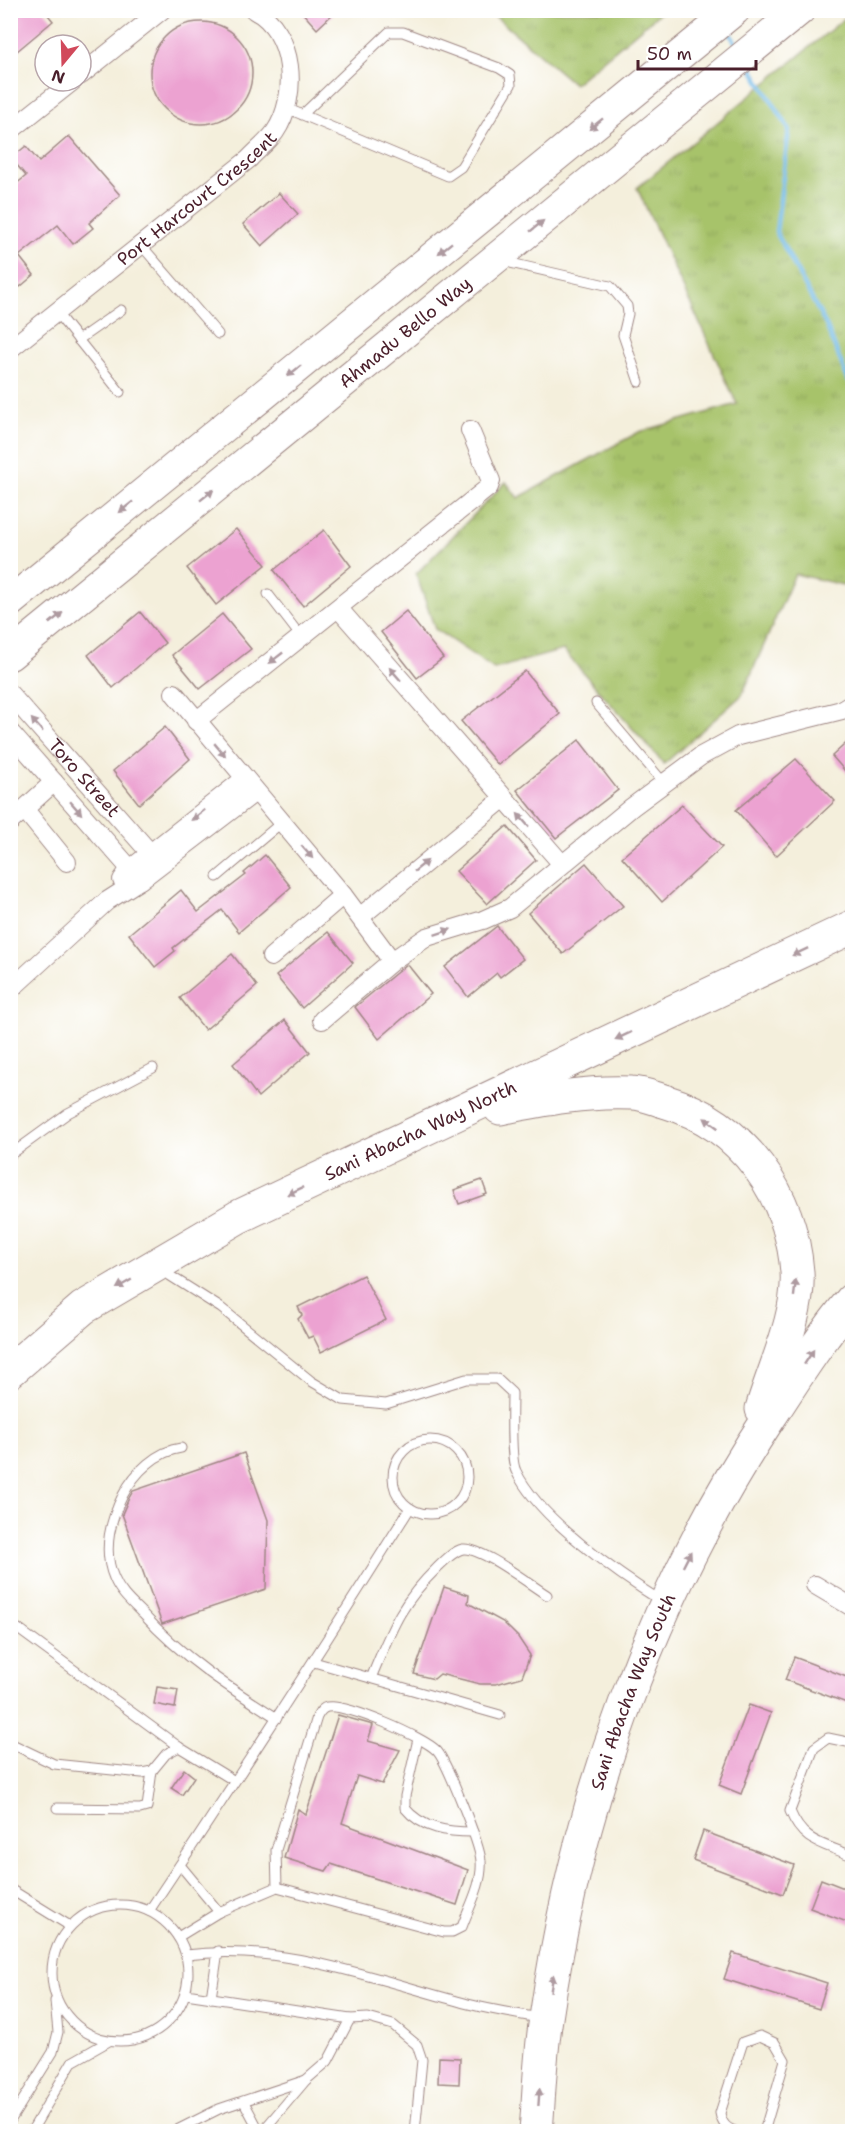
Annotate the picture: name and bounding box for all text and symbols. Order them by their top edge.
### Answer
north arrow [33,33,93,93]
scale bar [638,33,756,71]
text: 50 m [647,42,692,66]
text: N [49,65,68,89]
one-way arrow [588,118,604,131]
street label: Port Harcourt Crescent [112,126,282,271]
one-way arrow [529,219,545,232]
one-way arrow [437,241,453,254]
street label: Ahmadu Bello Way [334,271,476,394]
one-way arrow [286,364,301,376]
one-way arrow [199,489,214,502]
one-way arrow [118,501,134,514]
one-way arrow [48,612,64,625]
one-way arrow [269,652,284,664]
one-way arrow [388,666,402,681]
one-way arrow [31,718,44,733]
street label: Toro Street [43,734,125,823]
one-way arrow [213,742,226,758]
one-way arrow [69,800,82,815]
one-way arrow [190,809,205,821]
one-way arrow [516,813,530,828]
one-way arrow [300,844,313,859]
one-way arrow [414,861,429,873]
one-way arrow [434,927,452,936]
one-way arrow [791,948,808,957]
one-way arrow [615,1031,632,1040]
street label: Sani Abacha Way North [320,1075,521,1186]
one-way arrow [704,1117,720,1129]
one-way arrow [286,1186,304,1196]
one-way arrow [115,1279,132,1289]
one-way arrow [791,1279,800,1298]
one-way arrow [803,1349,815,1365]
one-way arrow [683,1551,692,1568]
street label: Sani Abacha Way South [585,1590,681,1793]
one-way arrow [547,1974,556,1993]
one-way arrow [534,2087,544,2106]

